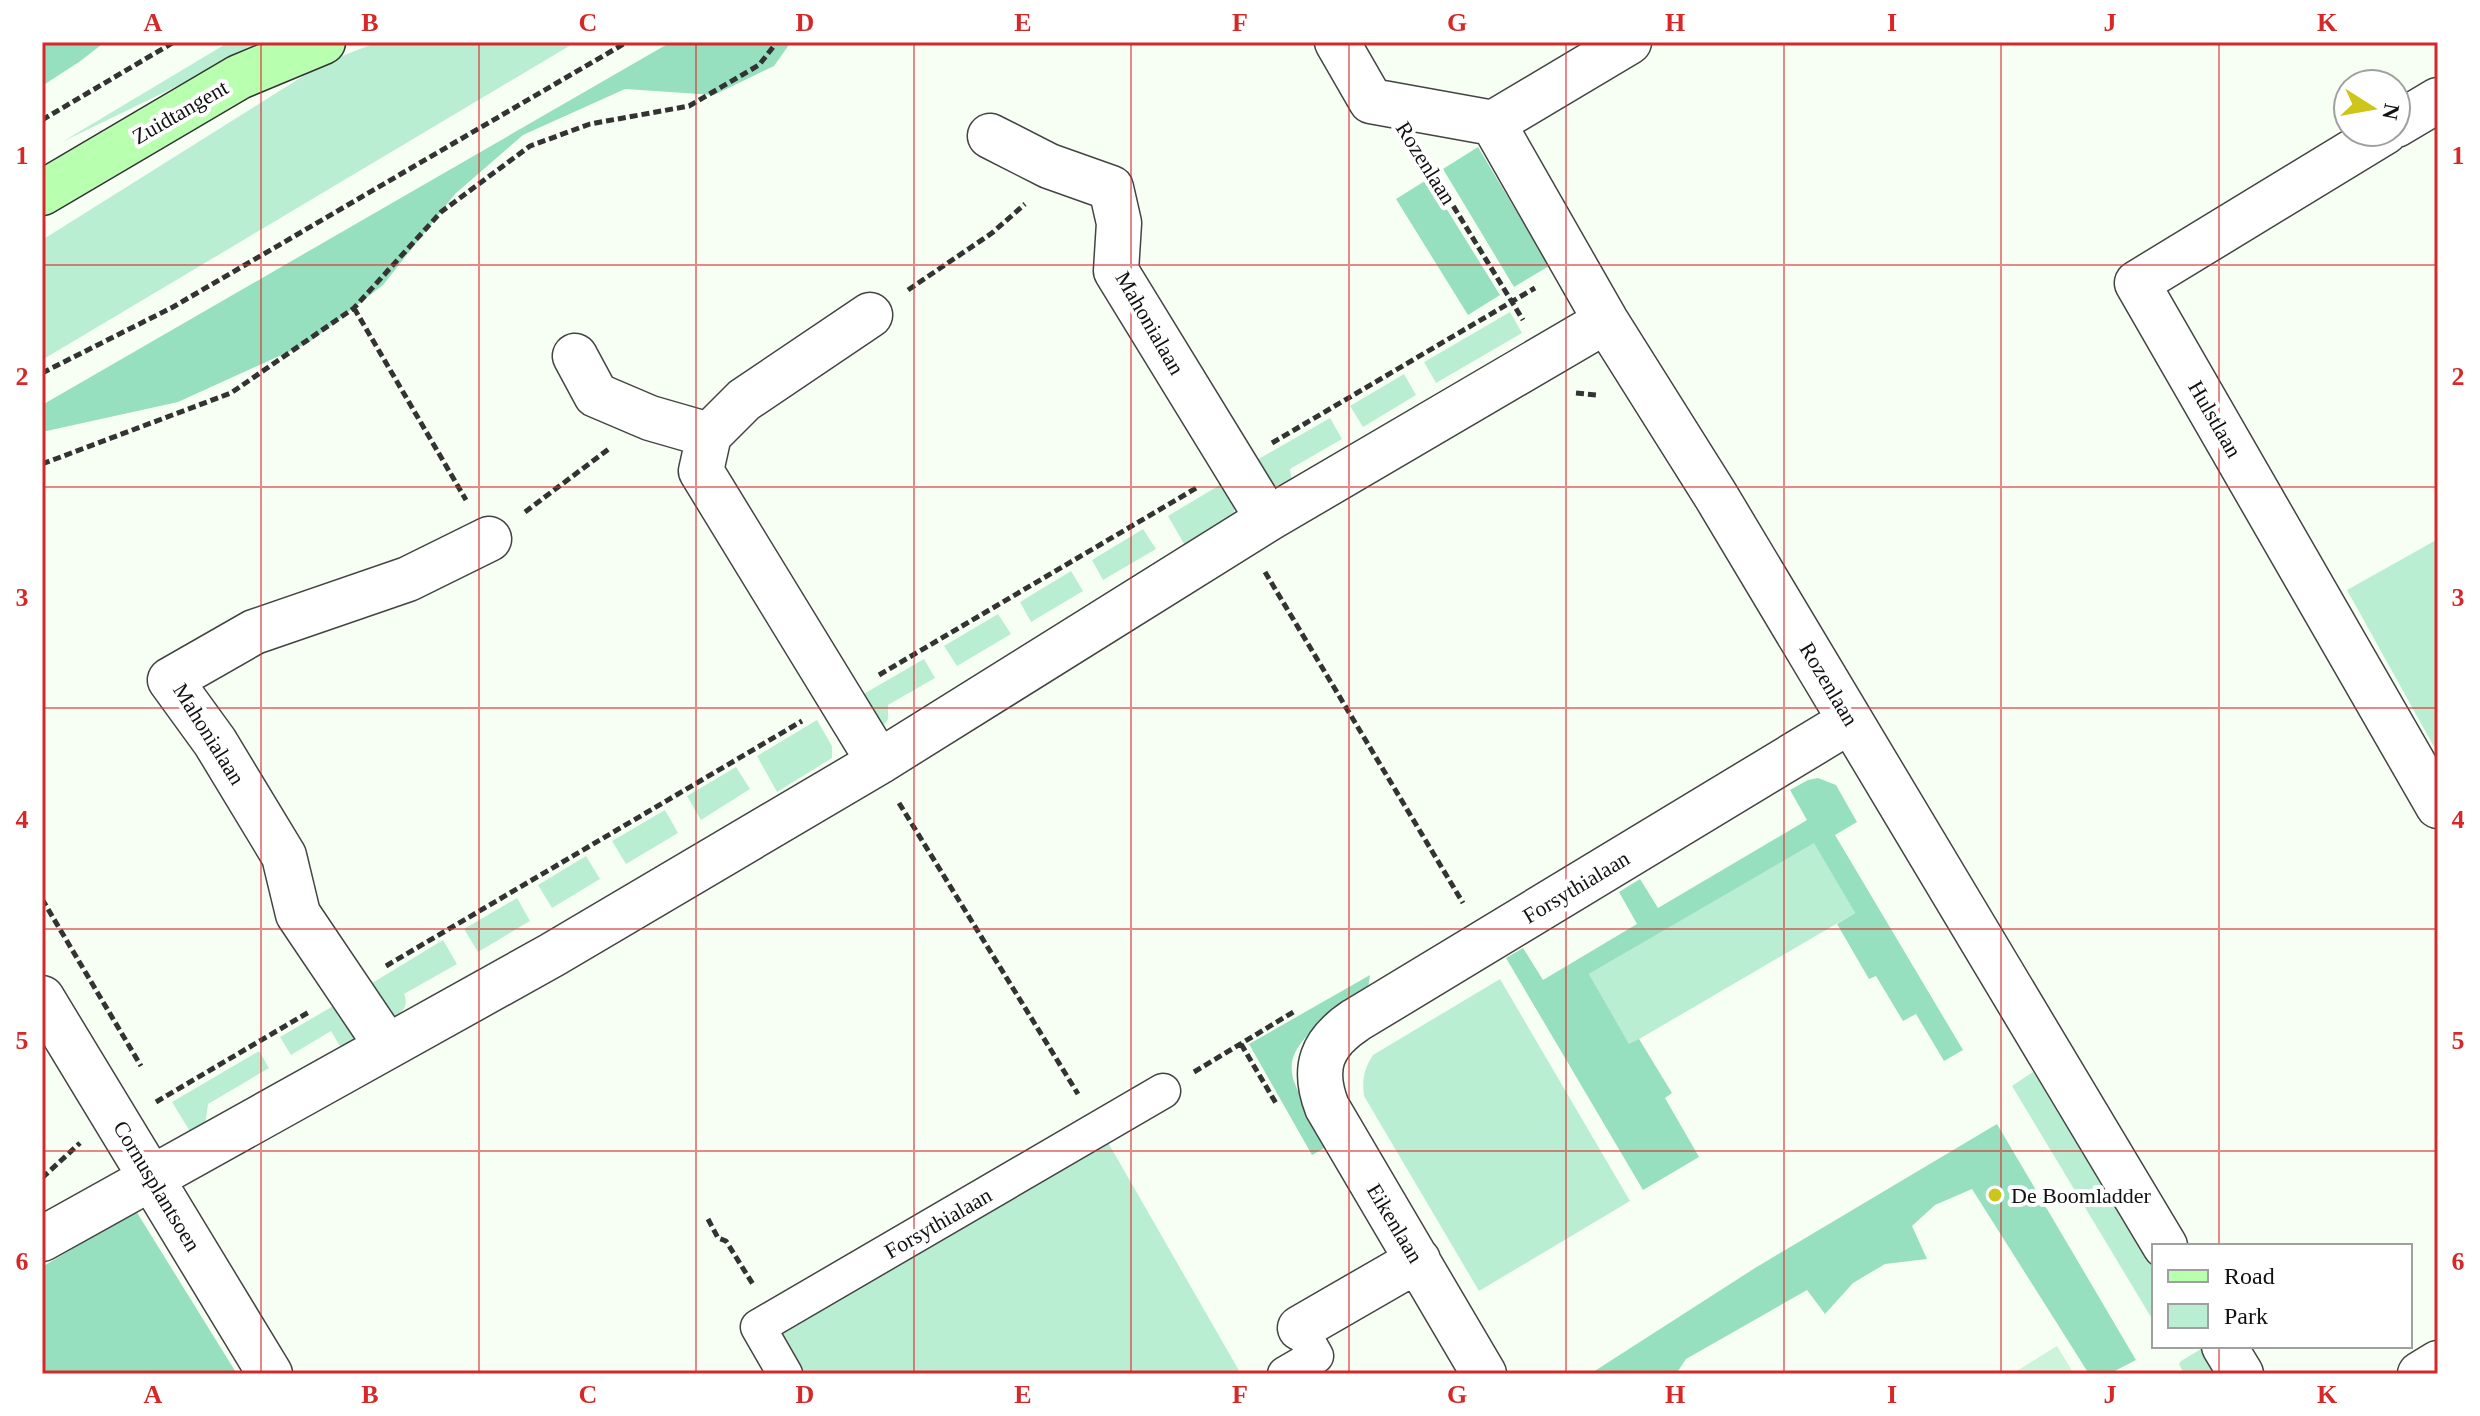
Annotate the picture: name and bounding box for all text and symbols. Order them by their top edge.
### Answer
text: A [144,8,163,37]
text: B [361,8,379,37]
text: C [579,8,597,37]
text: D [796,8,814,37]
text: E [1014,8,1032,37]
text: F [1232,8,1248,37]
text: G [1447,8,1467,37]
text: H [1665,8,1685,37]
text: I [1887,8,1897,37]
text: J [2104,8,2117,37]
text: K [2317,8,2338,37]
north arrow [2332,68,2412,148]
street label: Zuidtangent [128,75,232,149]
text: N [2377,102,2405,122]
street label: Rozenlaan [1391,117,1461,209]
text: 1 [16,141,29,170]
text: 1 [2452,141,2465,170]
street label: Mahonialaan [1110,267,1190,379]
text: 2 [16,362,29,391]
text: 2 [2452,362,2465,391]
street label: Hulstlaan [2183,376,2247,462]
text: 3 [16,583,29,612]
text: 3 [2452,583,2465,612]
street label: Rozenlaan [1794,638,1864,730]
street label: Mahonialaan [168,679,250,789]
text: 4 [16,805,29,834]
text: 4 [2452,805,2465,834]
street label: Forsythialaan [1518,845,1634,929]
text: 5 [16,1026,29,1055]
text: 5 [2452,1026,2465,1055]
street label: Cornusplantsoen [108,1116,206,1256]
street label: Eikenlaan [1362,1179,1428,1267]
street label: Forsythialaan [880,1182,996,1264]
place label: De Boomladder [2011,1183,2152,1208]
marker: De Boomladder [1986,1186,2004,1204]
legend [2152,1244,2412,1348]
text: 6 [16,1247,29,1276]
text: 6 [2452,1247,2465,1276]
text: Road [2224,1263,2275,1289]
text: Park [2224,1303,2268,1329]
text: A [144,1380,163,1409]
text: B [361,1380,379,1409]
text: C [579,1380,597,1409]
text: D [796,1380,814,1409]
text: E [1014,1380,1032,1409]
text: F [1232,1380,1248,1409]
text: G [1447,1380,1467,1409]
text: H [1665,1380,1685,1409]
text: I [1887,1380,1897,1409]
text: J [2104,1380,2117,1409]
text: K [2317,1380,2338,1409]

